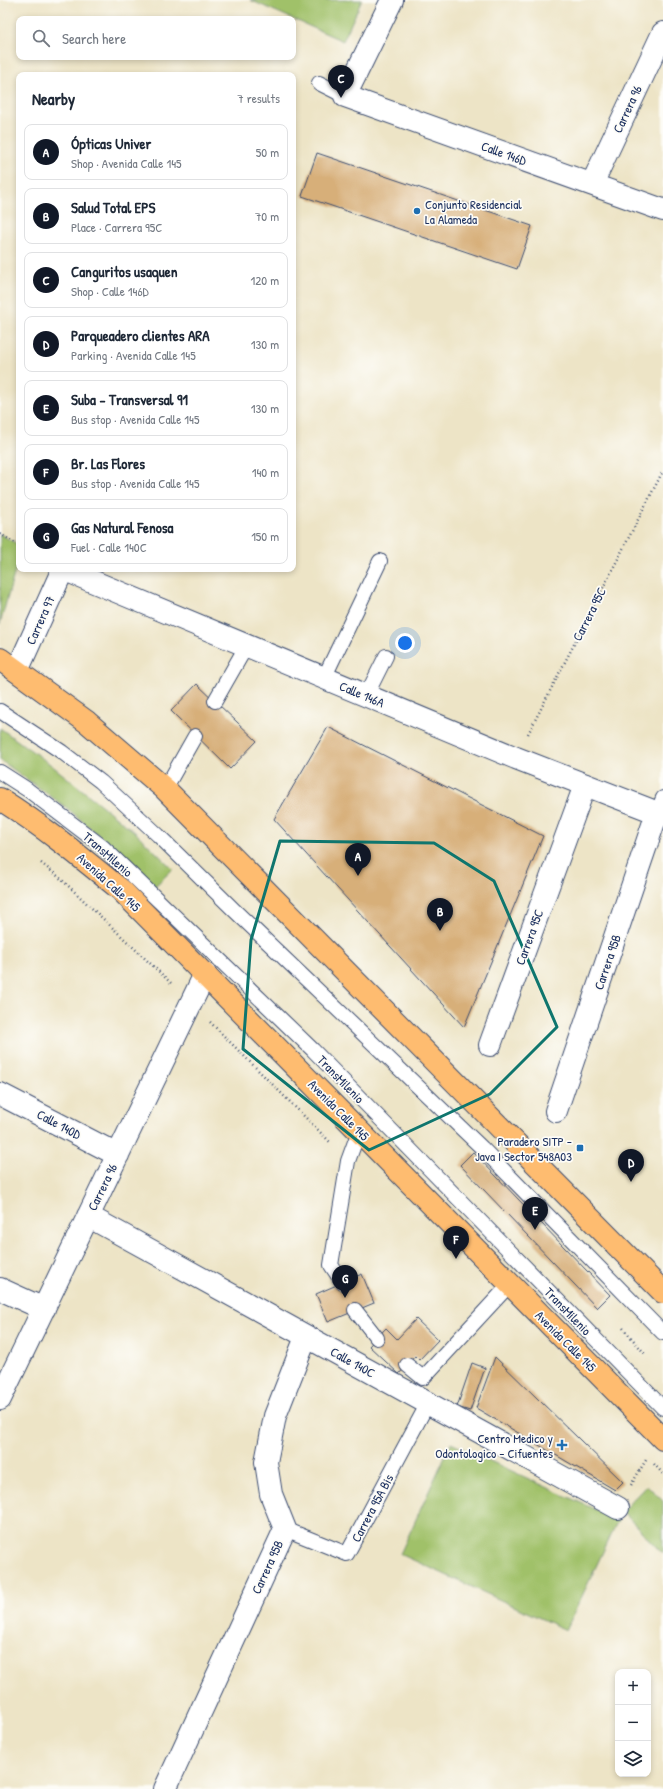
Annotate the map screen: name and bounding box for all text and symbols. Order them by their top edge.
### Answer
search box [16,16,296,60]
icon: search [30,27,52,49]
text: Search here [62,28,126,49]
pin: C [328,65,354,98]
street label: Carrera 96 [608,82,646,136]
text: Nearby [32,87,75,110]
text: 7 results [237,89,280,107]
text: Ópticas Univer [71,133,151,154]
street label: Calle 146D [479,137,530,170]
text: A [43,143,49,161]
text: 50 m [256,143,279,161]
text: Shop · Avenida Calle 145 [71,154,182,172]
place label: Conjunto Residencial La Alameda [425,195,522,228]
text: Salud Total EPS [71,197,155,218]
marker: Conjunto Residencial La Alameda [412,206,422,216]
text: B [43,207,49,225]
text: 70 m [255,207,279,225]
text: Place · Carrera 95C [71,218,163,236]
text: Canguritos usaquen [71,261,177,282]
text: C [42,271,50,289]
text: 120 m [251,271,279,289]
text: Shop · Calle 146D [71,282,149,300]
text: Parqueadero clientes ARA [71,325,209,346]
text: D [43,335,49,353]
text: 130 m [251,335,279,353]
text: Parking · Avenida Calle 145 [71,346,196,364]
text: Suba - Transversal 91 [71,389,188,410]
text: E [43,399,49,417]
text: 130 m [251,399,279,417]
text: Bus stop · Avenida Calle 145 [71,410,199,428]
text: Br. Las Flores [71,453,145,474]
text: F [44,463,48,481]
text: 140 m [252,463,279,481]
text: Bus stop · Avenida Calle 145 [71,474,199,492]
text: Gas Natural Fenosa [71,517,174,538]
text: G [43,527,49,545]
text: 150 m [251,527,279,545]
text: Fuel · Calle 140C [71,538,147,556]
street label: Carrera 95C [568,584,610,644]
street label: Carrera 97 [21,593,59,647]
your location [395,633,415,653]
street label: Calle 146A [337,677,388,712]
street label: TransMilenio [79,827,137,881]
pin: A [345,843,371,876]
street label: Avenida Calle 145 [73,849,145,916]
pin: B [427,898,453,931]
street label: Carrera 95C [511,907,547,967]
street label: Carrera 95B [589,932,625,992]
street label: TransMilenio [314,1051,368,1107]
street label: Avenida Calle 145 [304,1075,374,1145]
street label: Calle 140D [34,1105,85,1143]
place label: Paradero SITP - Java I Sector 548A03 [475,1132,572,1165]
marker: Paradero SITP - Java I Sector 548A03 [575,1143,585,1153]
pin: D [618,1149,644,1182]
street label: Carrera 96 [83,1160,121,1214]
pin: E [522,1197,548,1230]
pin: F [443,1226,469,1259]
pin: G [332,1265,358,1298]
street label: TransMilenio [541,1283,595,1339]
street label: Avenida Calle 145 [531,1306,601,1376]
street label: Calle 140C [327,1342,379,1382]
place label: Centro Medico y Odontologico - Cifuentes [435,1429,553,1462]
marker: Centro Medico y Odontologico - Cifuentes [556,1439,568,1451]
street label: Carrera 95A Bis [347,1471,397,1545]
street label: Carrera 95B [247,1537,287,1597]
map controls [615,1669,651,1777]
button: + [615,1669,651,1705]
button: − [615,1705,651,1741]
button: layers [615,1741,651,1777]

